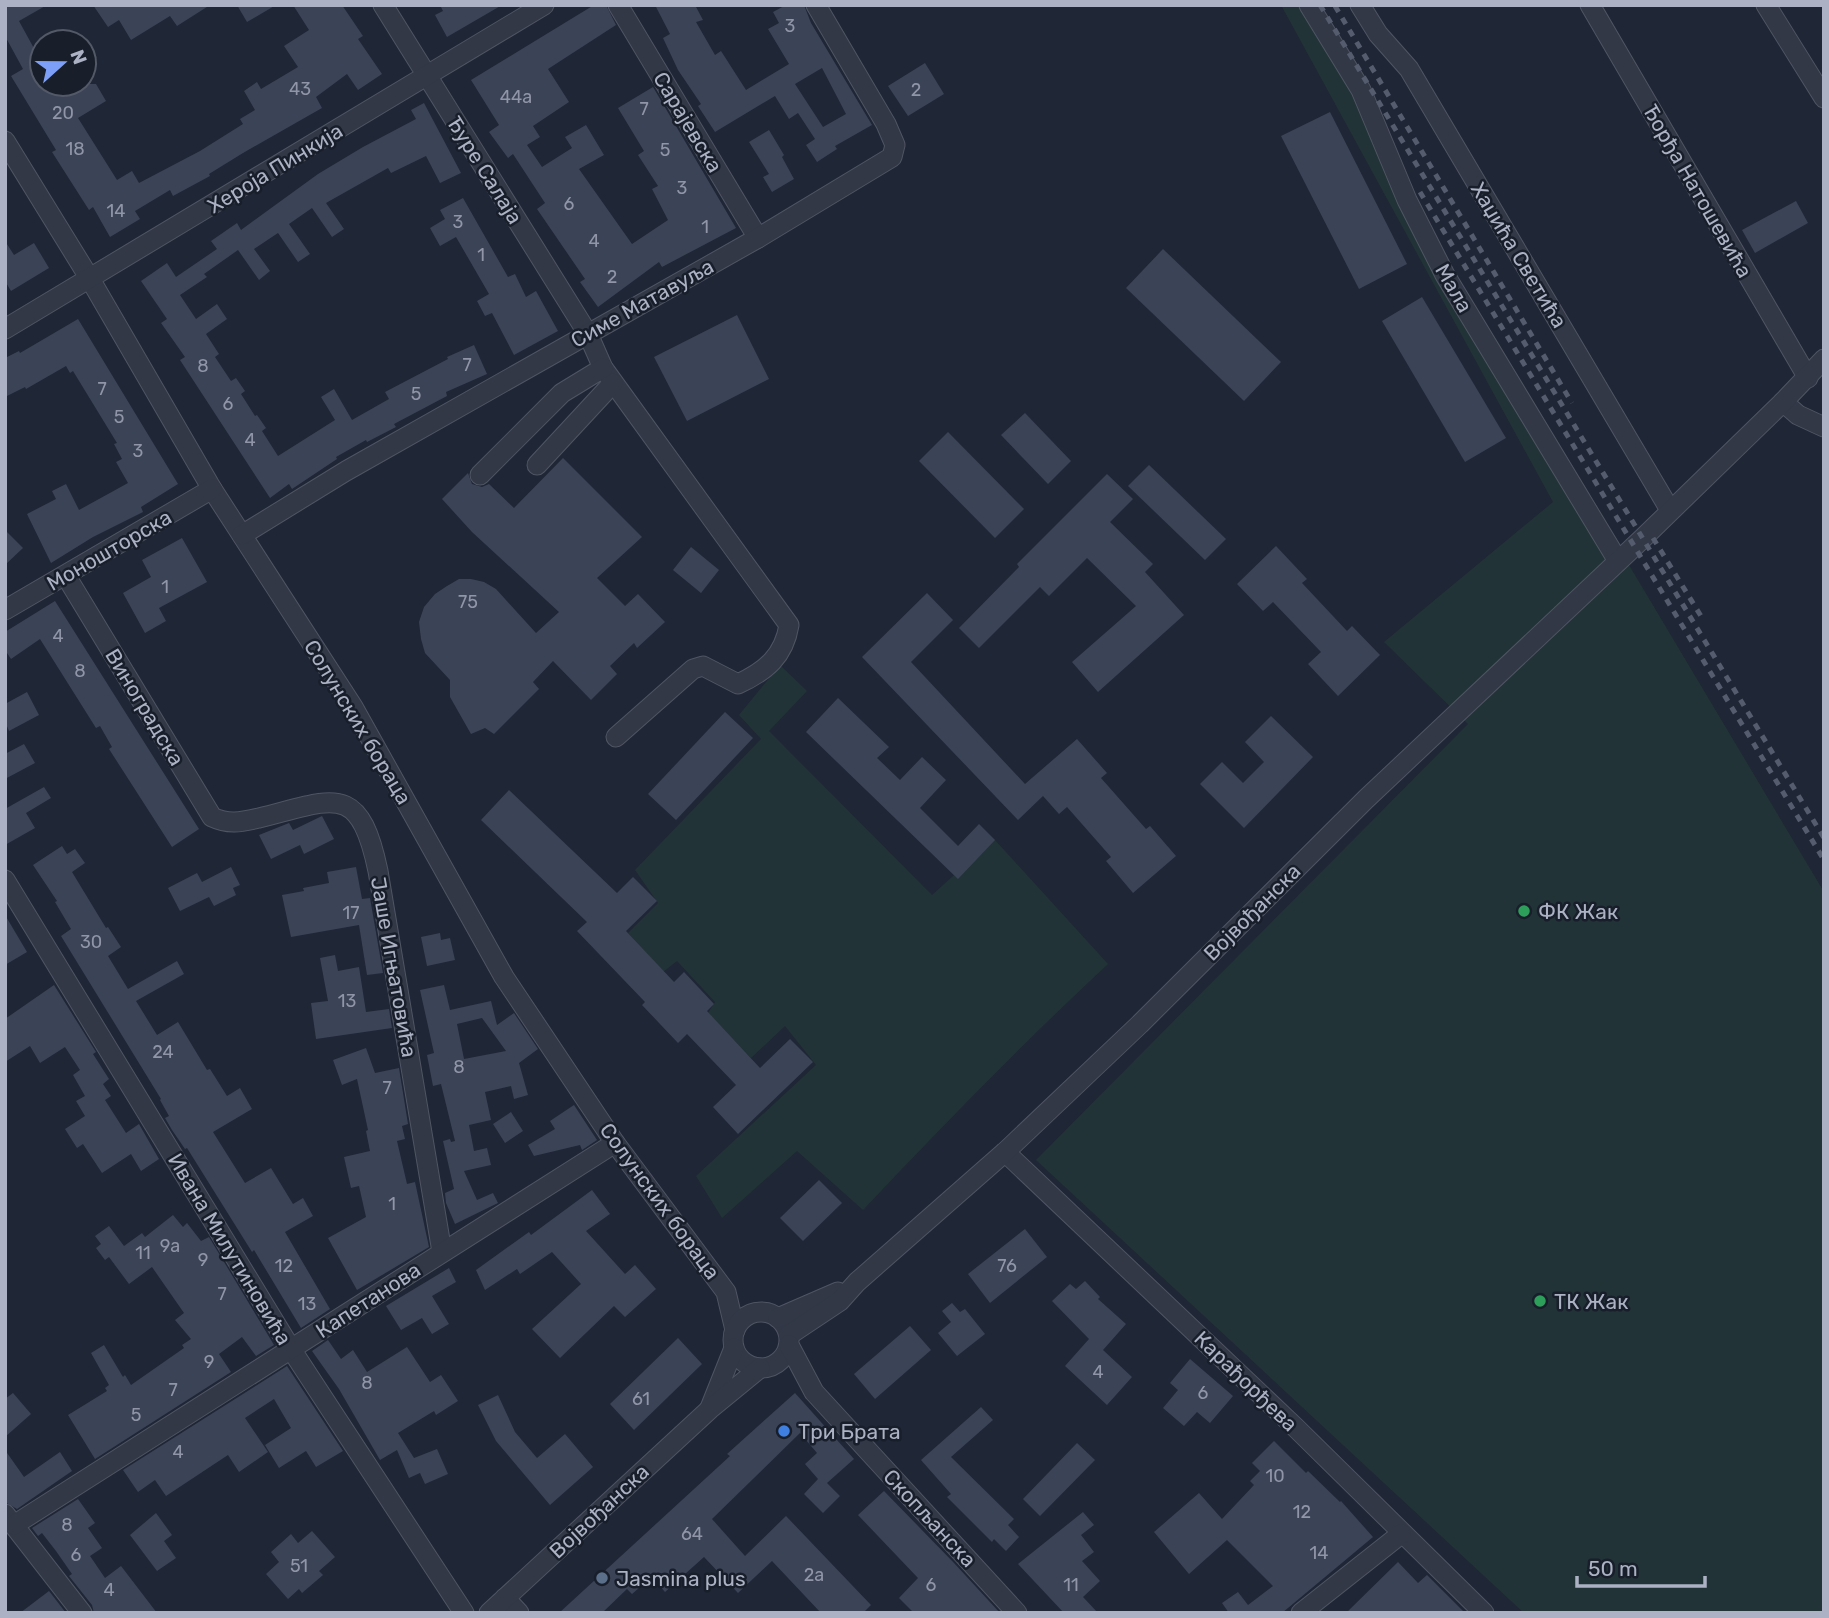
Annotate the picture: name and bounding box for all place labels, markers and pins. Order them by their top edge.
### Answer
place label: ФК Жак [1538,899,1618,924]
marker: ФК Жак [1516,903,1532,919]
place label: ТК Жак [1554,1289,1628,1314]
marker: ТК Жак [1532,1293,1548,1309]
place label: Три Брата [798,1419,901,1444]
marker: Три Брата [776,1423,792,1439]
place label: Jasmina plus [616,1566,746,1591]
marker: Jasmina plus [594,1570,610,1586]

